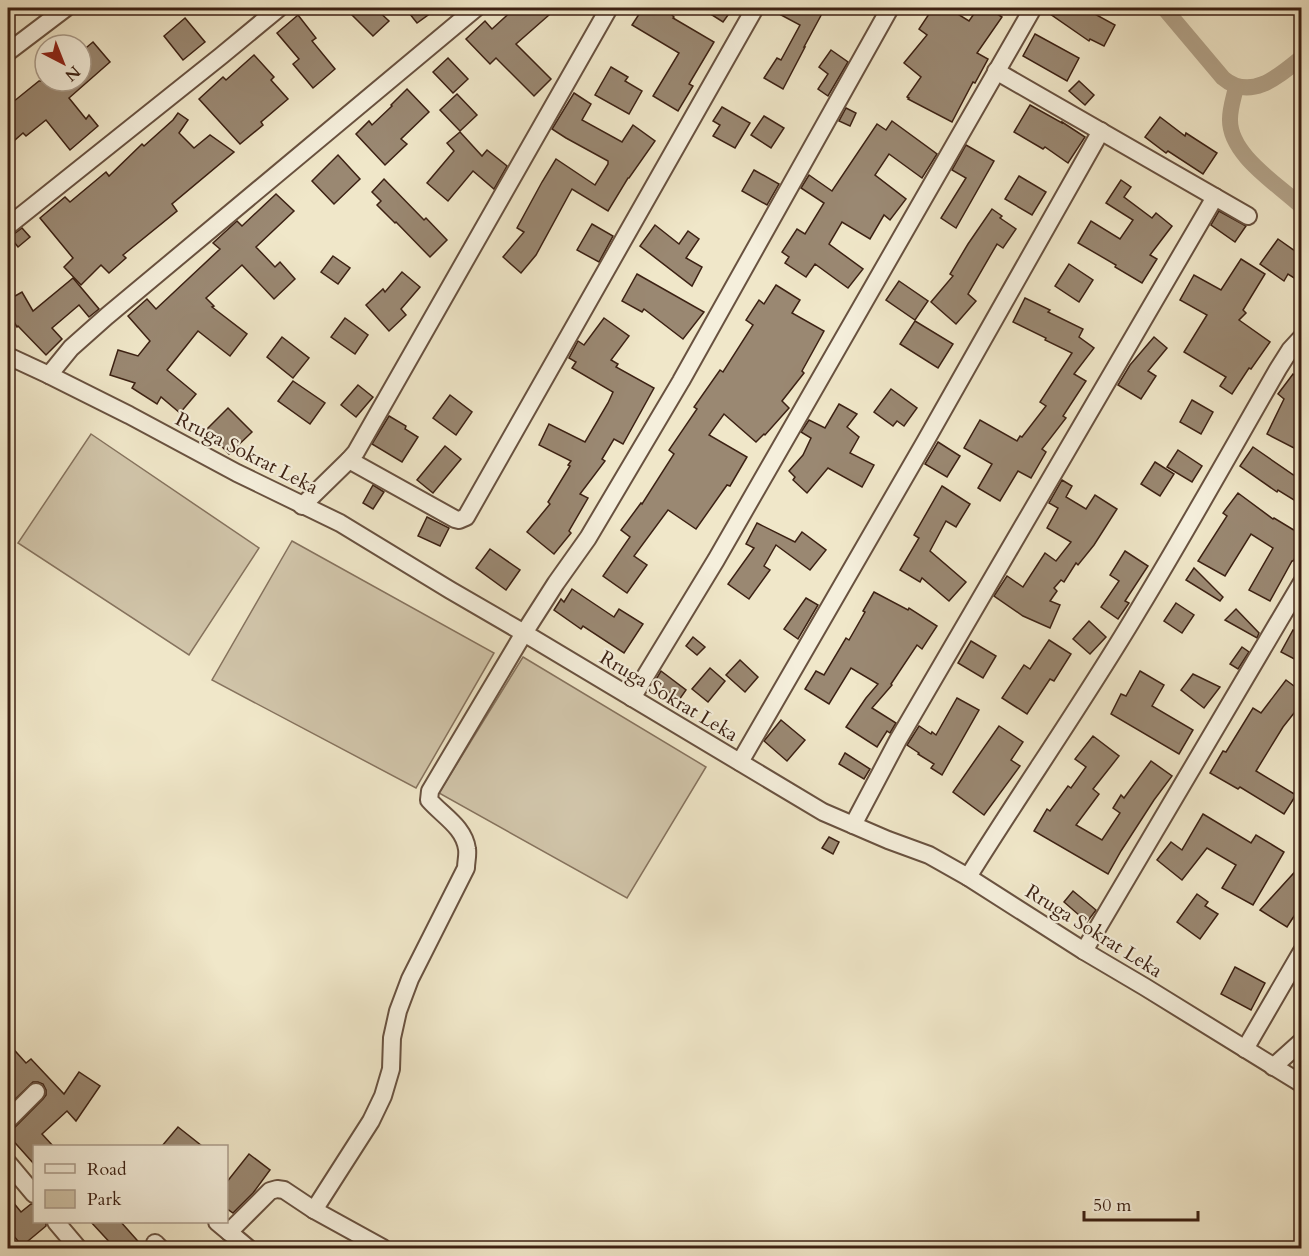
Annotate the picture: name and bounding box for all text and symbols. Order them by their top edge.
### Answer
north arrow [33,33,93,93]
text: N [60,61,85,86]
street label: Rruga Sokrat Leka [171,405,323,501]
street label: Rruga Sokrat Leka [595,644,744,748]
street label: Rruga Sokrat Leka [1020,878,1168,984]
legend [33,1145,228,1223]
text: Road [87,1157,127,1182]
scale bar [1084,1184,1198,1222]
text: Park [87,1187,122,1212]
text: 50 m [1093,1193,1132,1218]

